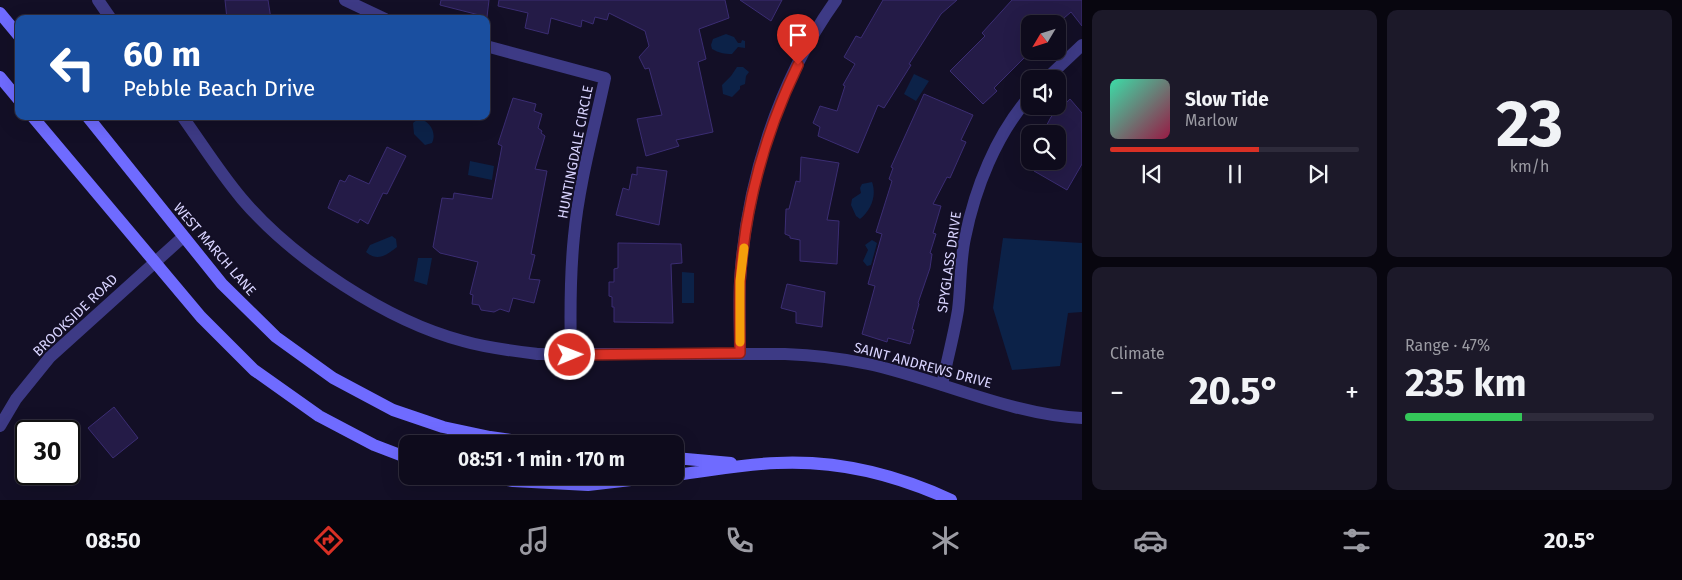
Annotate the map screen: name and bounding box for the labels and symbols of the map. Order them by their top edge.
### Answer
pin [777,14,819,65]
north arrow [1021,15,1066,60]
street label: HUNTINGDALE CIRCLE [554,84,597,220]
street label: WEST MARCH LANE [170,199,260,299]
street label: SPYGLASS DRIVE [934,210,965,314]
street label: BROOKSIDE ROAD [29,271,121,360]
position arrow [543,328,595,380]
street label: SAINT ANDREWS DRIVE [852,339,994,392]
speed limit sign: 30 [15,420,80,485]

